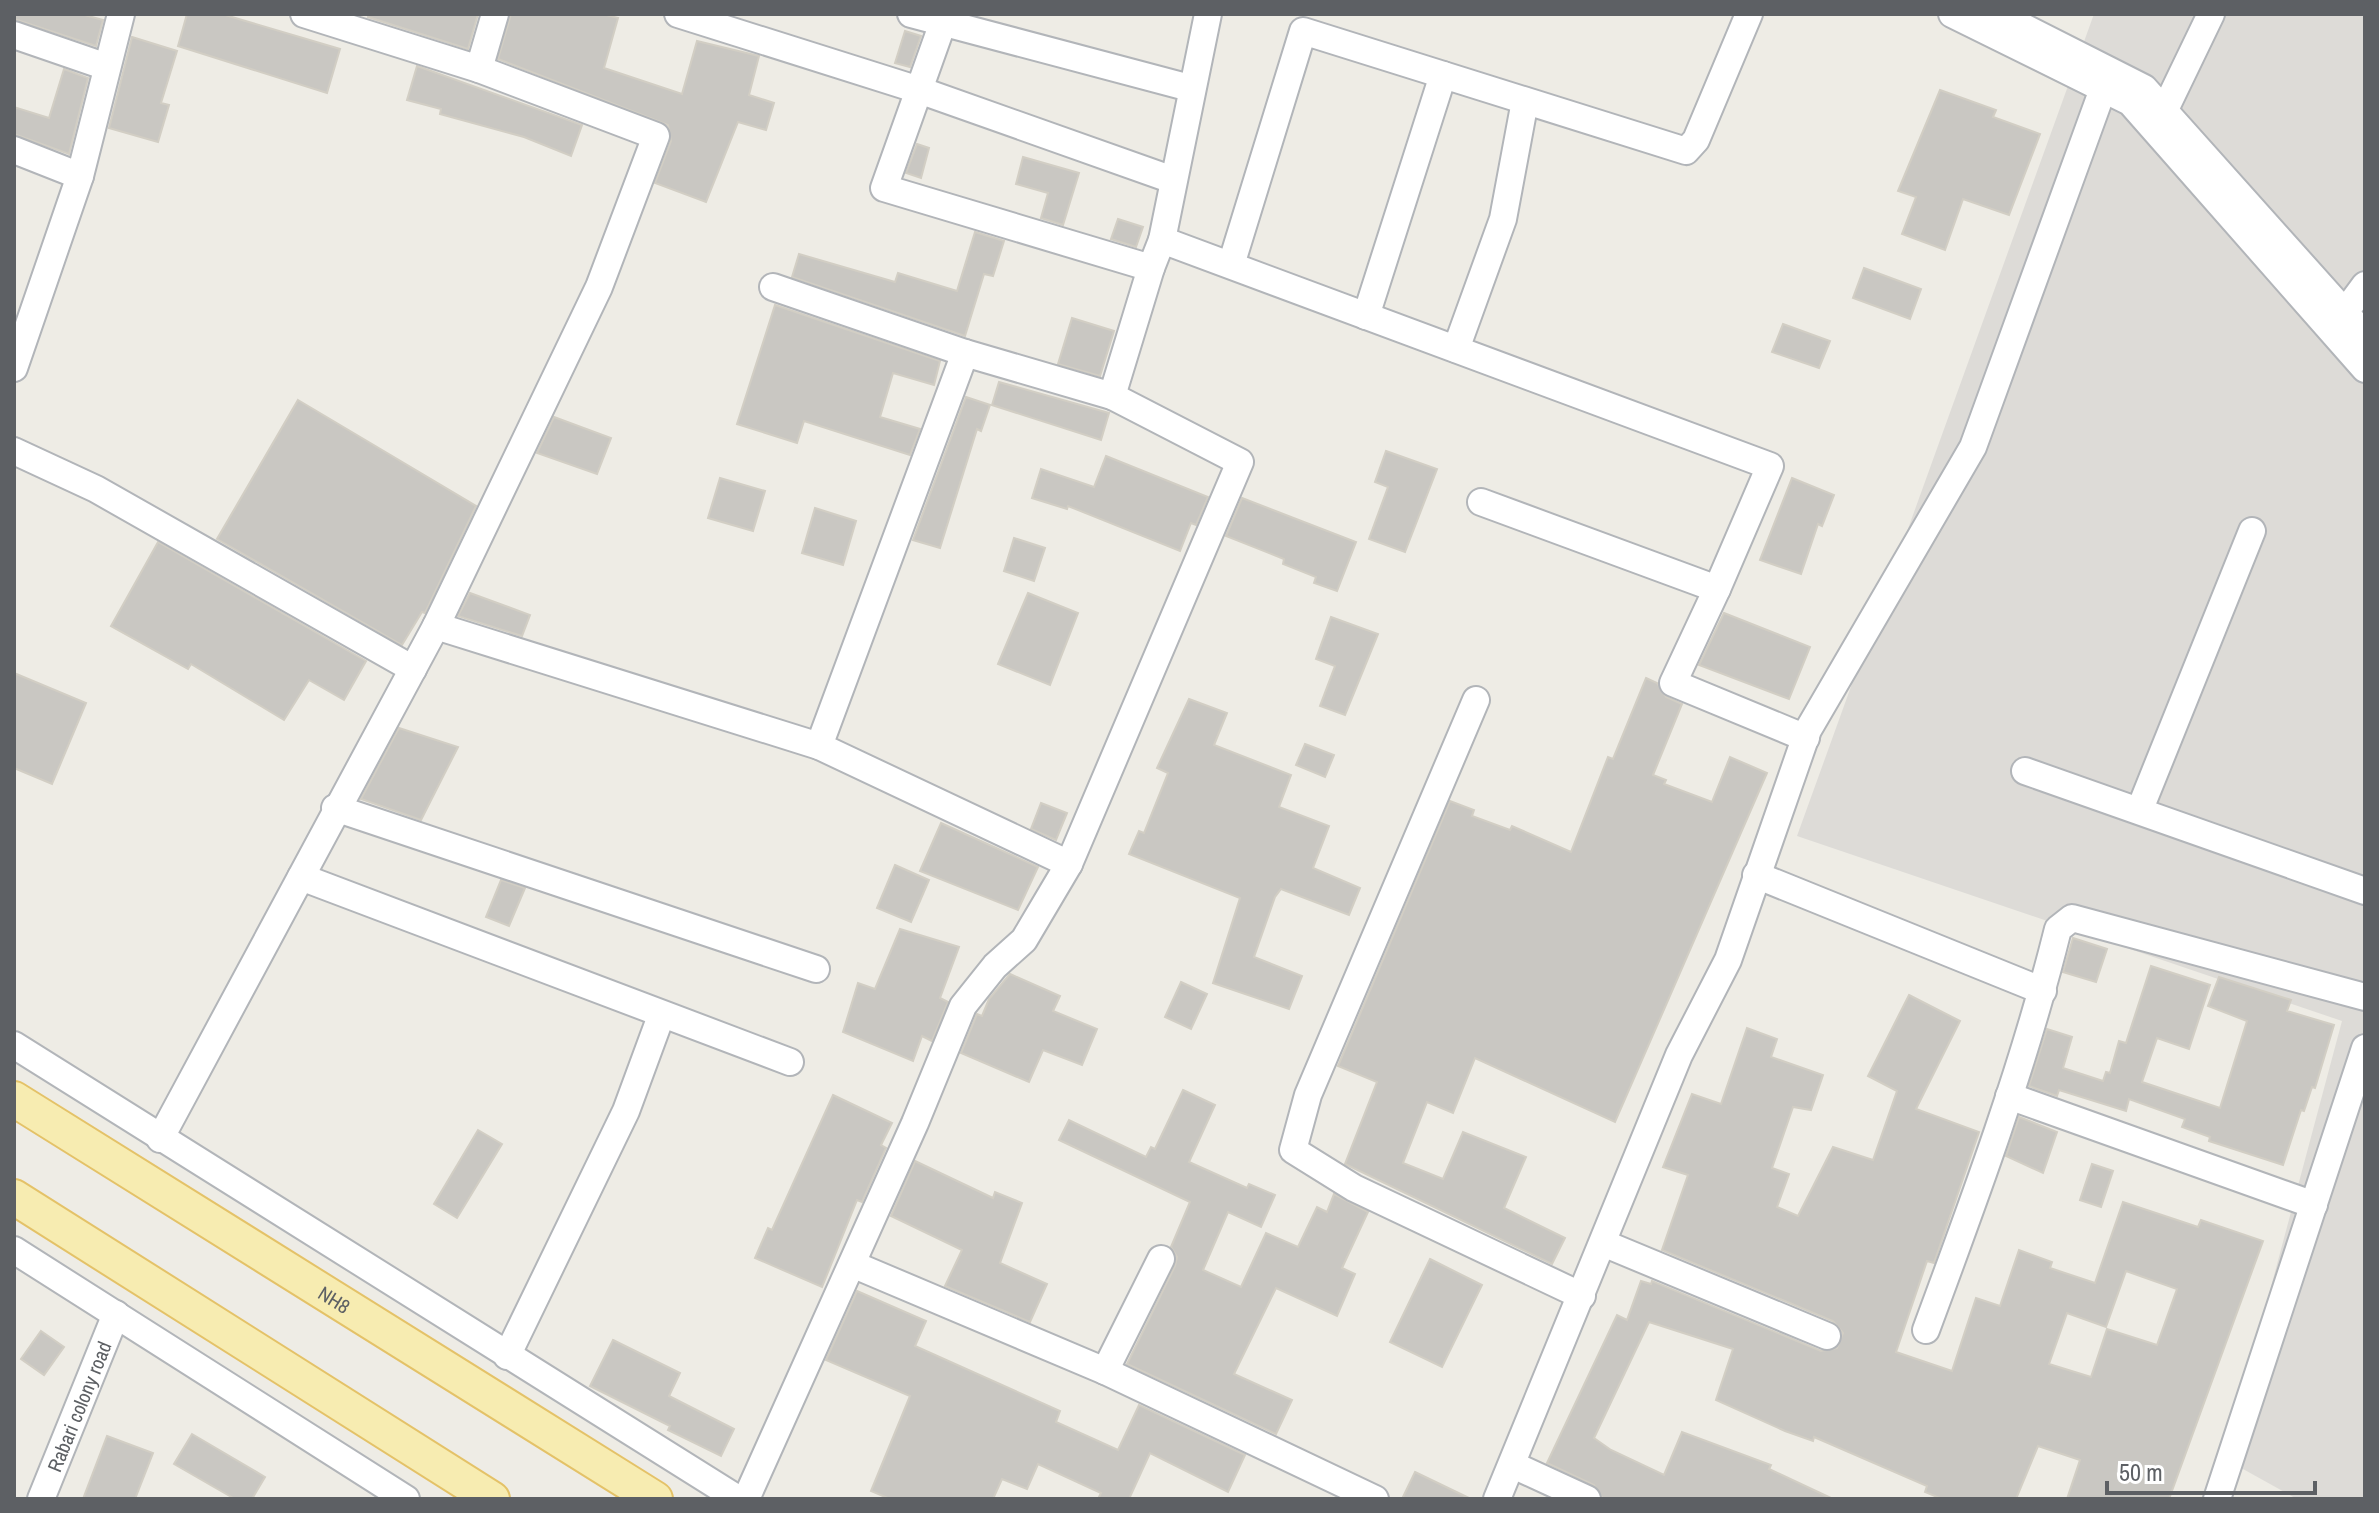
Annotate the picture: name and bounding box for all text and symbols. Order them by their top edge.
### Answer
street label: NH8 [314,1279,356,1319]
street label: Rabari colony road [40,1337,117,1476]
scale bar [2107,1445,2315,1495]
text: 50 m [2119,1456,2163,1488]

